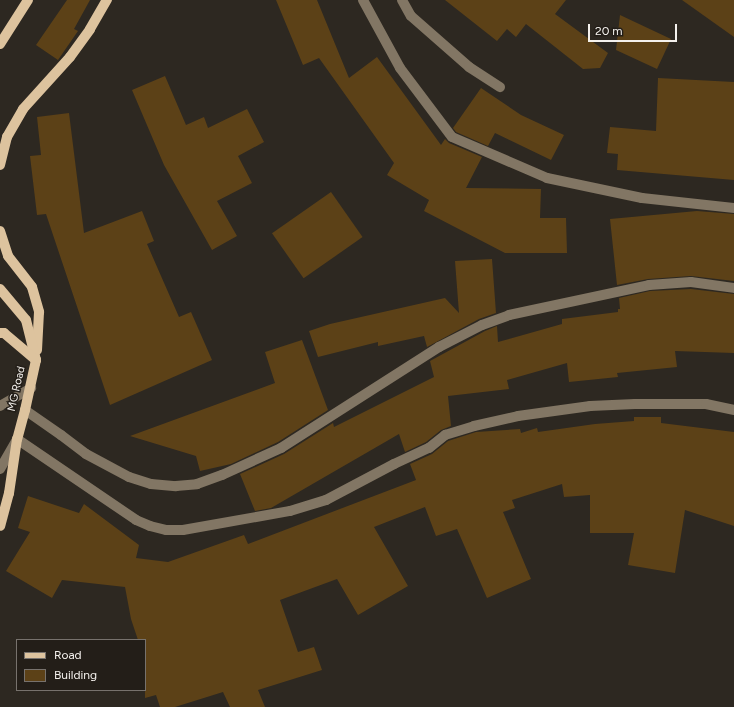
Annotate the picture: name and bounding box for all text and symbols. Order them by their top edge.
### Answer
scale bar [590,16,679,42]
text: 20 m [595,24,623,38]
street label: MG Road [5,365,29,413]
legend [16,639,146,691]
text: Road [54,648,82,662]
text: Building [54,668,97,682]

